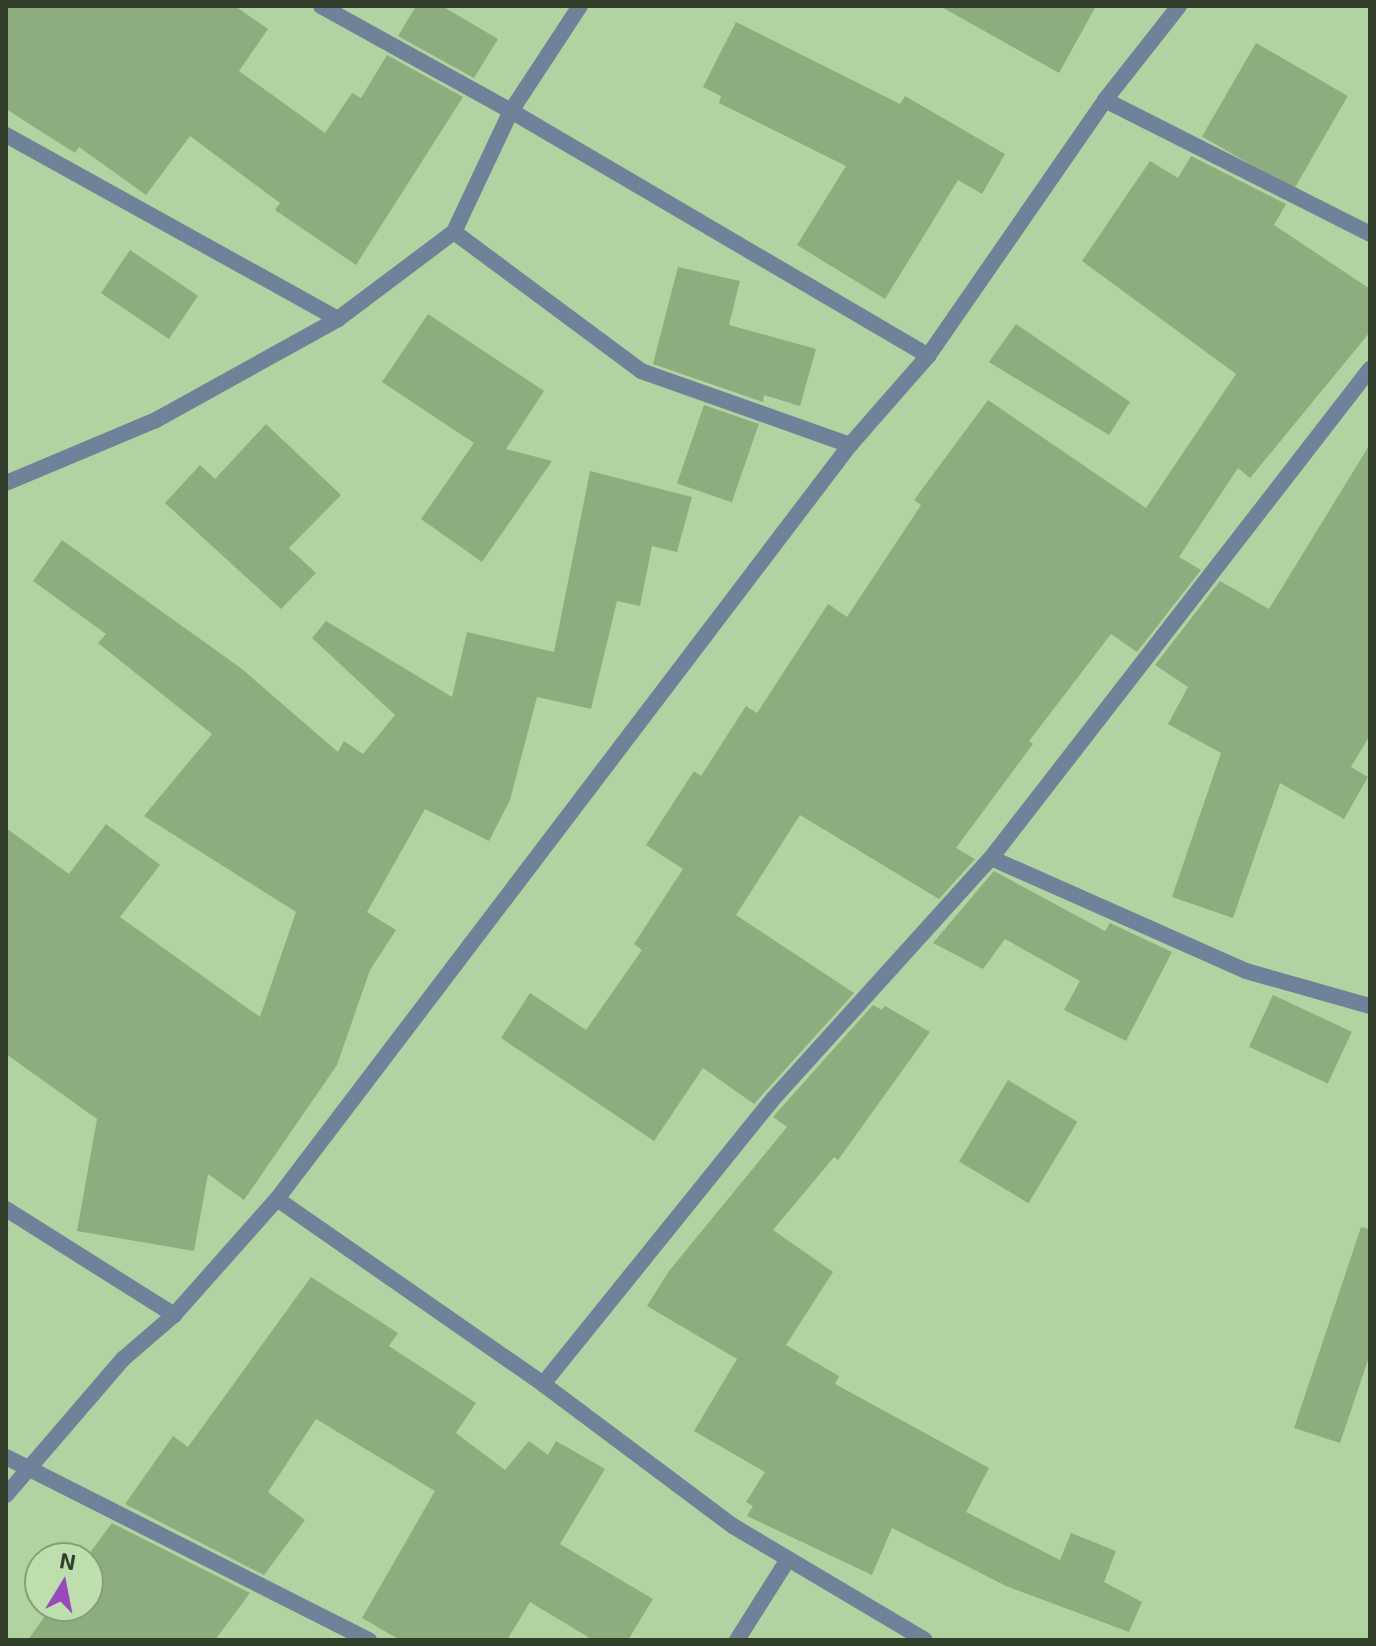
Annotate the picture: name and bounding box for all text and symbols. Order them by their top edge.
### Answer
north arrow [24,1542,104,1622]
text: N [58,1546,78,1575]

